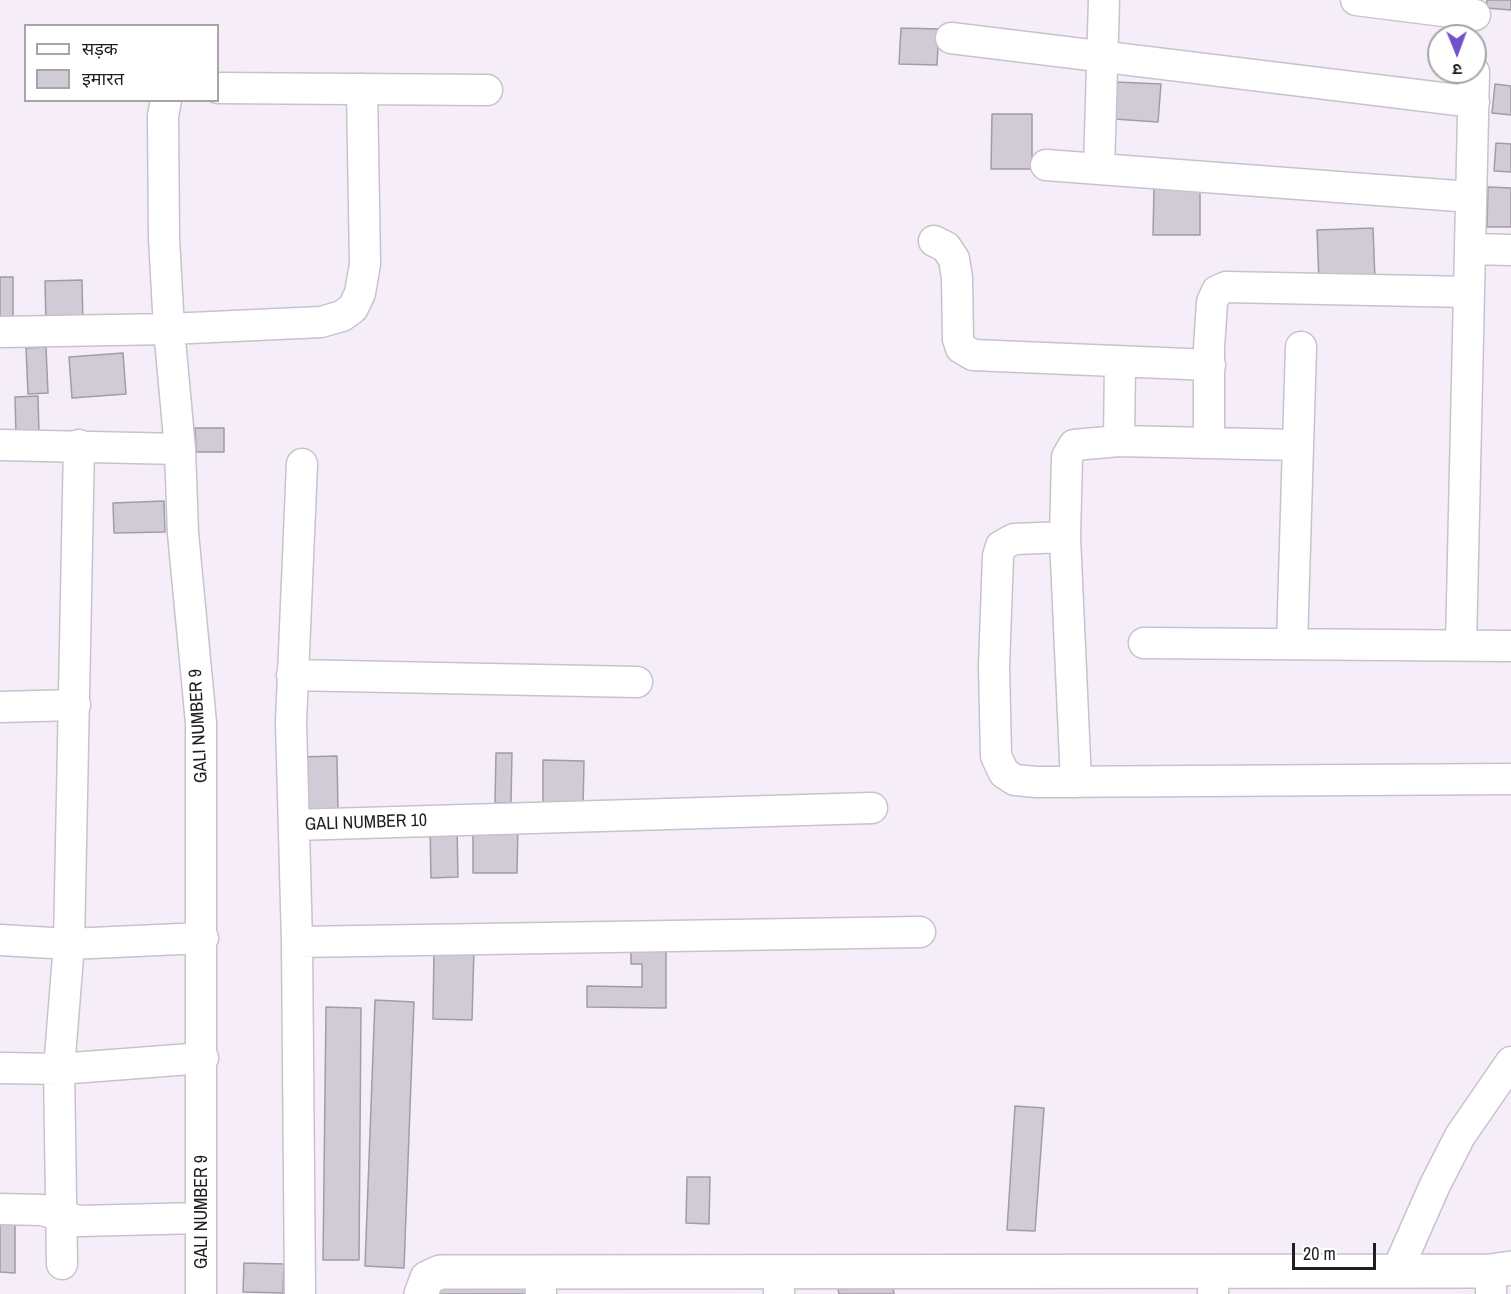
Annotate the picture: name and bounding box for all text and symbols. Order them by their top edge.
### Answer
legend [24,24,219,102]
north arrow [1427,24,1487,84]
text: सड़क [82,36,118,61]
text: उ [1452,59,1462,81]
text: इमारत [82,66,124,91]
street label: GALI NUMBER 9 [185,669,213,783]
street label: GALI NUMBER 10 [305,810,427,836]
street label: GALI NUMBER 9 [191,1155,213,1269]
scale bar [1295,1231,1379,1269]
text: 20 m [1303,1241,1336,1266]

